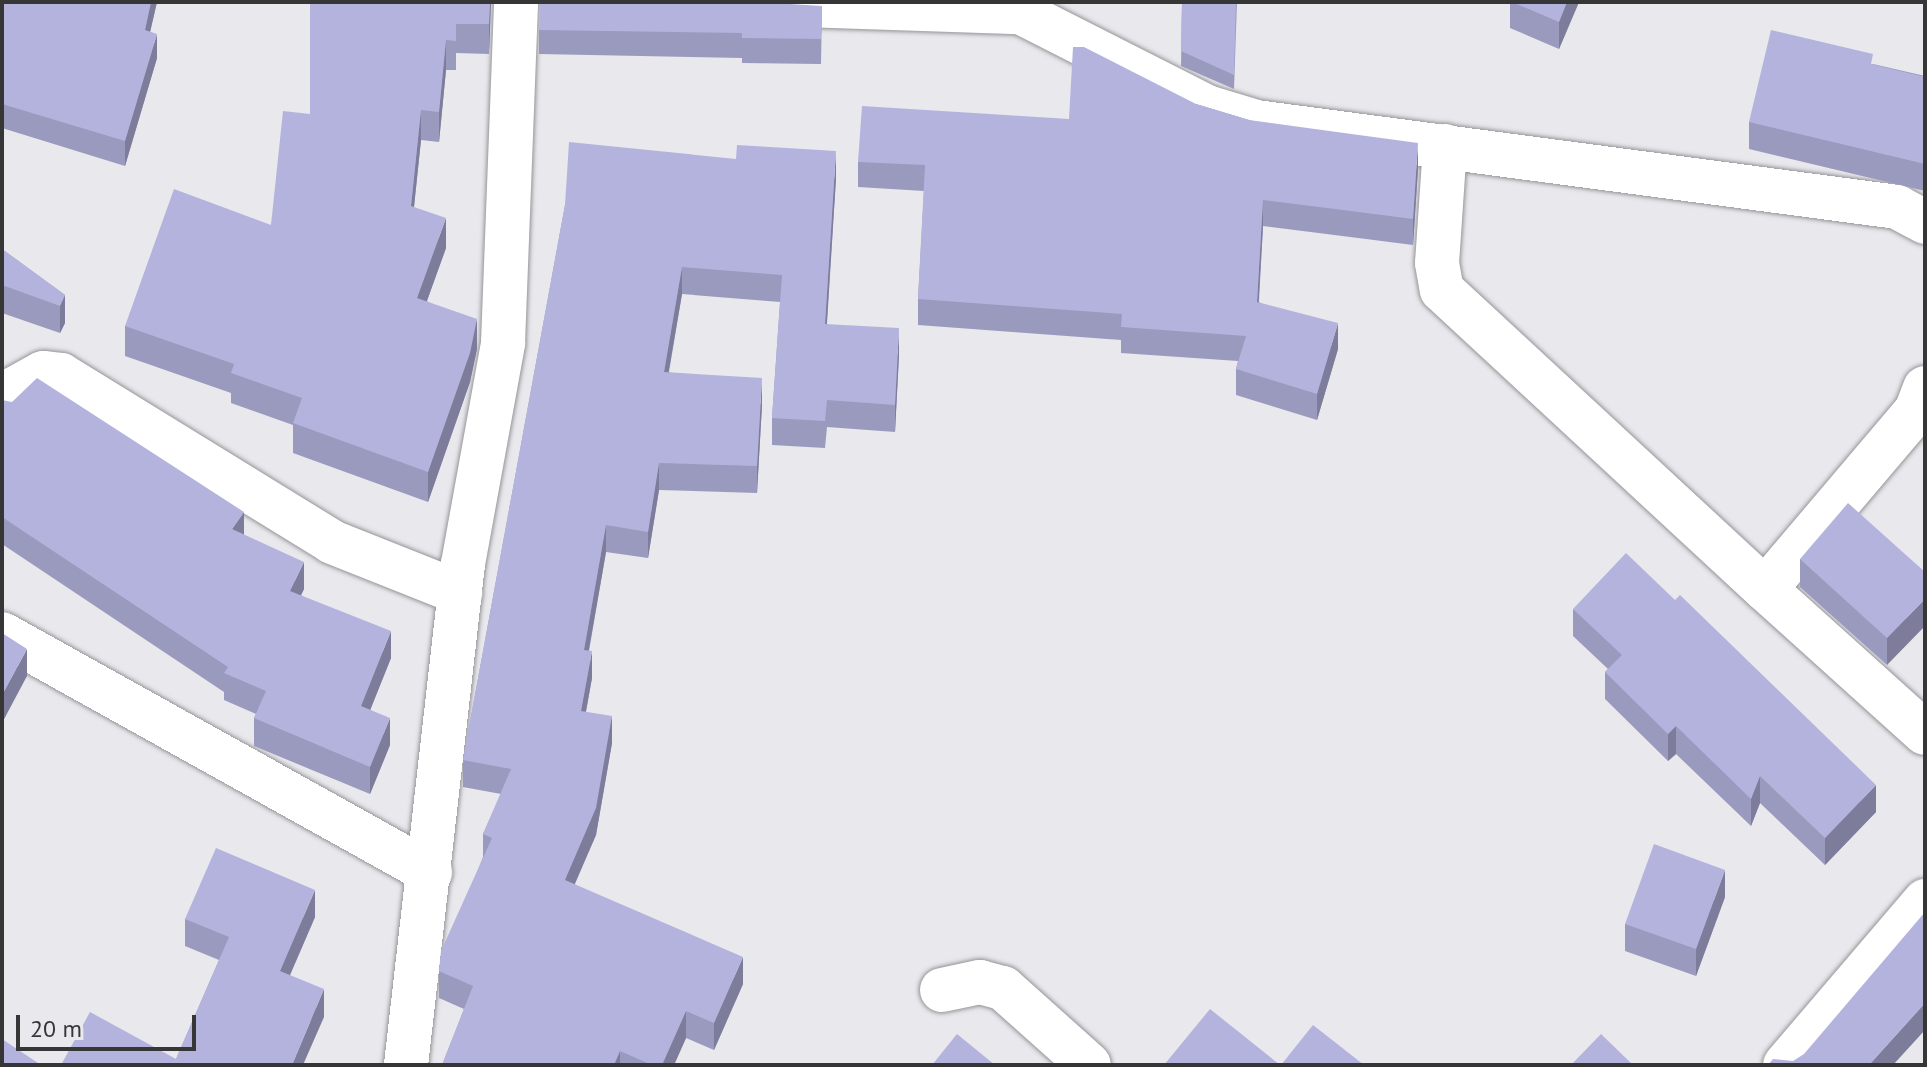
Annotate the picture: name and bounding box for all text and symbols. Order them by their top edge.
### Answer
scale bar [20,999,200,1049]
text: 20 m [30,1013,82,1044]

